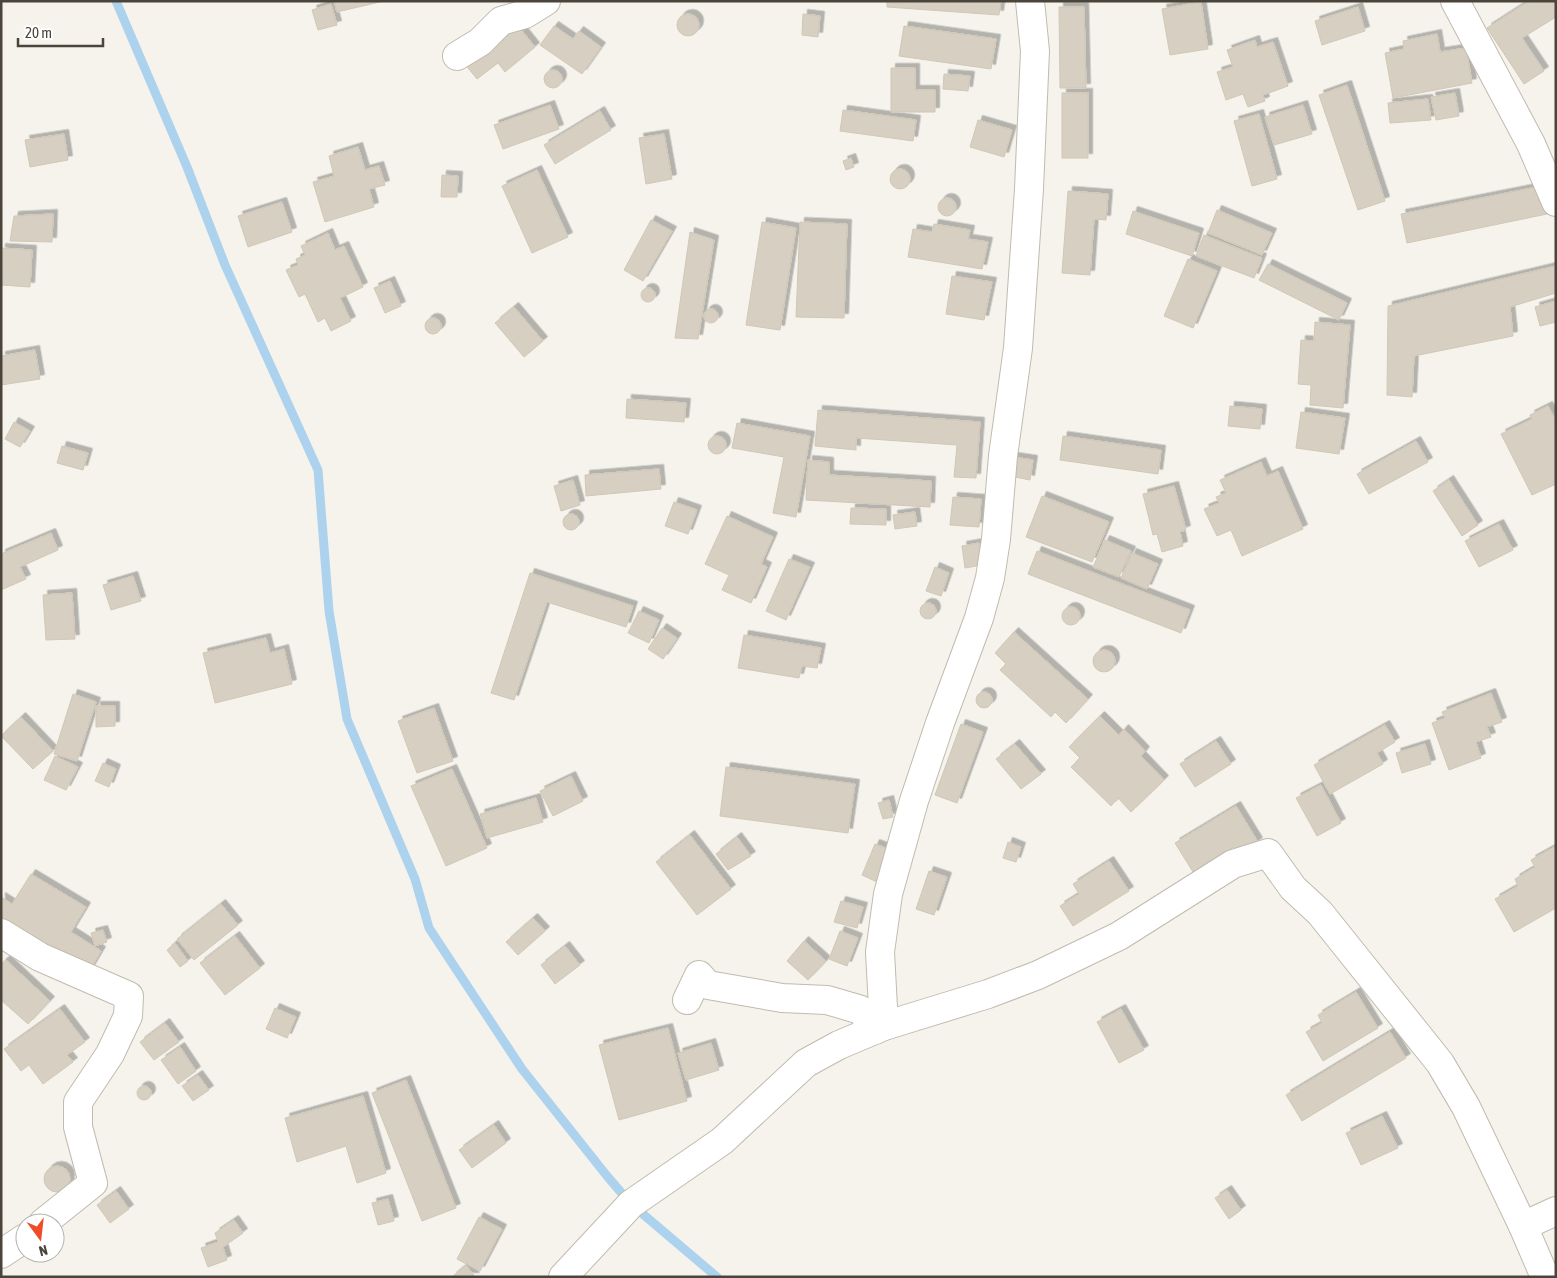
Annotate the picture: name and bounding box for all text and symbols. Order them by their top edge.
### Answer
scale bar [18,15,102,47]
text: 20 m [25,24,52,41]
north arrow [15,1213,65,1263]
text: N [37,1242,49,1259]

